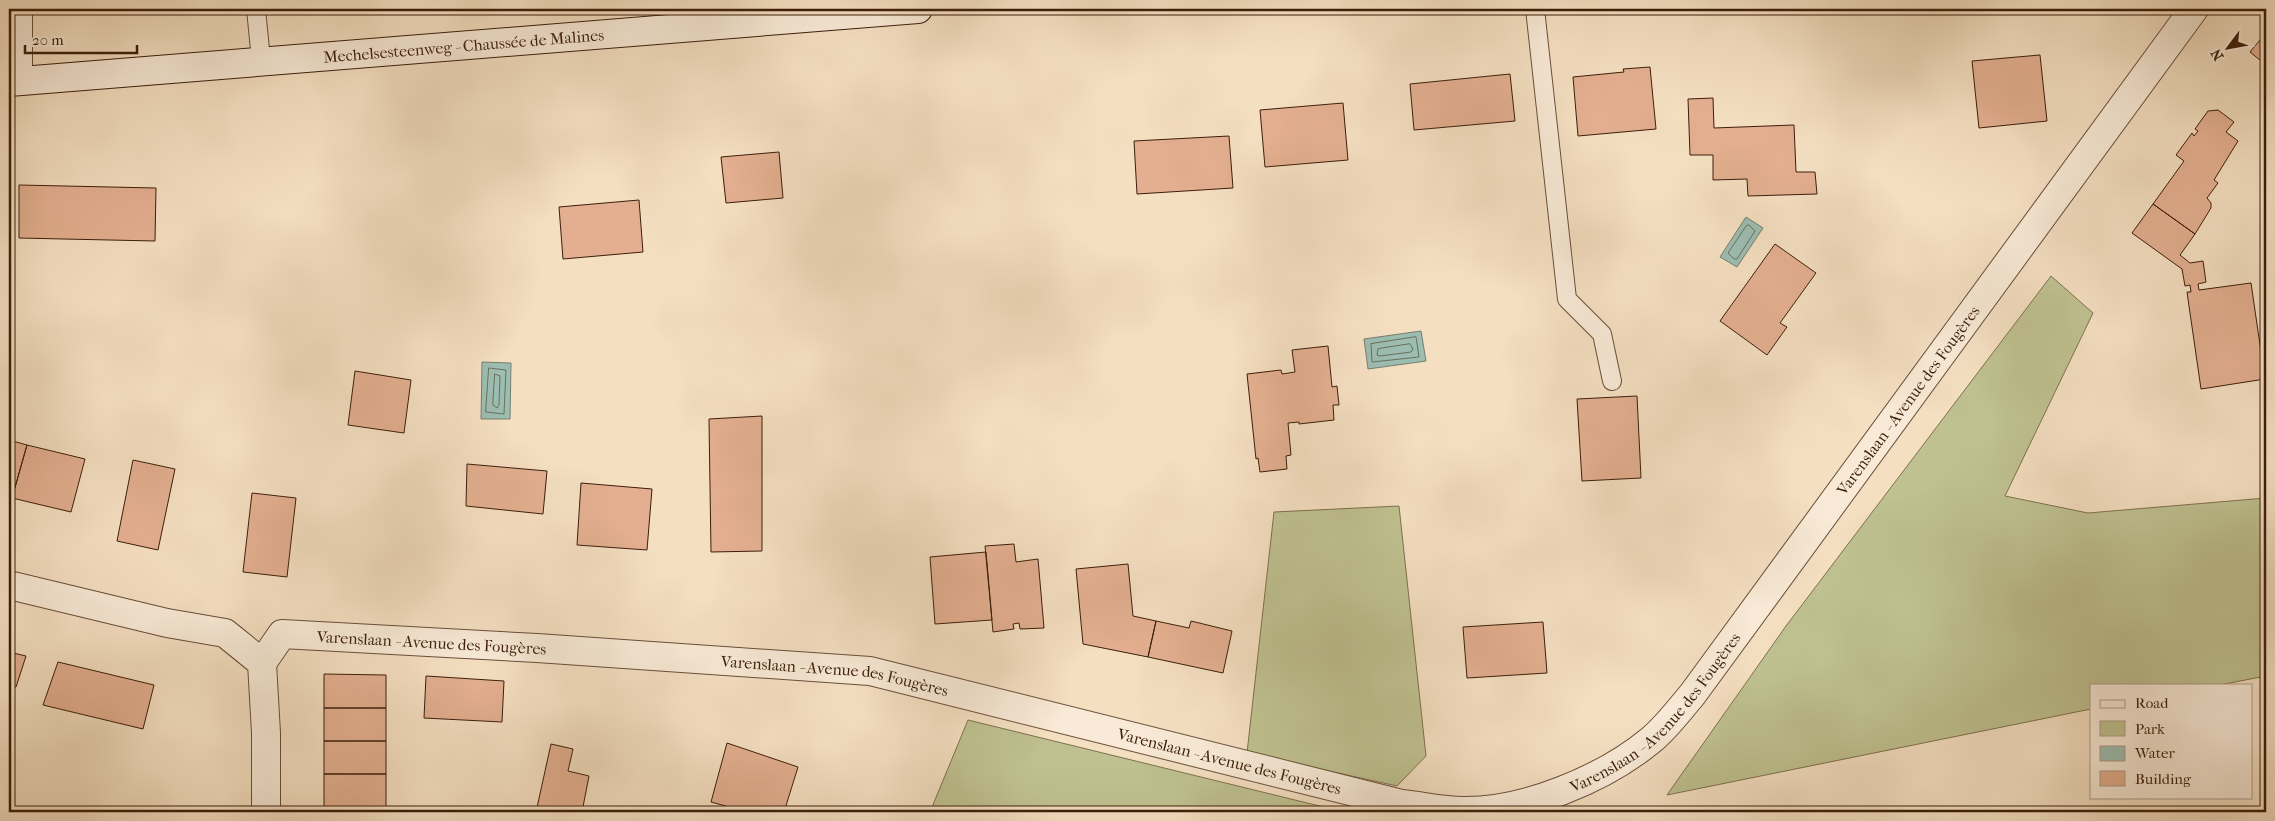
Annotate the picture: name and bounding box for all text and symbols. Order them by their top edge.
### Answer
scale bar [25,22,138,54]
north arrow [2202,22,2252,72]
street label: Mechelsesteenweg - Chaussée de Malines [323,25,605,67]
text: 20 m [32,31,64,49]
text: N [2207,45,2227,64]
street label: Varenslaan - Avenue des Fougères [1832,302,1984,500]
street label: Varenslaan - Avenue des Fougères [315,627,547,659]
street label: Varenslaan - Avenue des Fougères [1566,629,1745,797]
street label: Varenslaan - Avenue des Fougères [719,652,950,700]
legend [2090,684,2252,798]
text: Road [2135,694,2169,712]
text: Park [2135,720,2165,738]
street label: Varenslaan - Avenue des Fougères [1115,724,1343,798]
text: Water [2134,744,2175,762]
text: Building [2135,770,2192,788]

